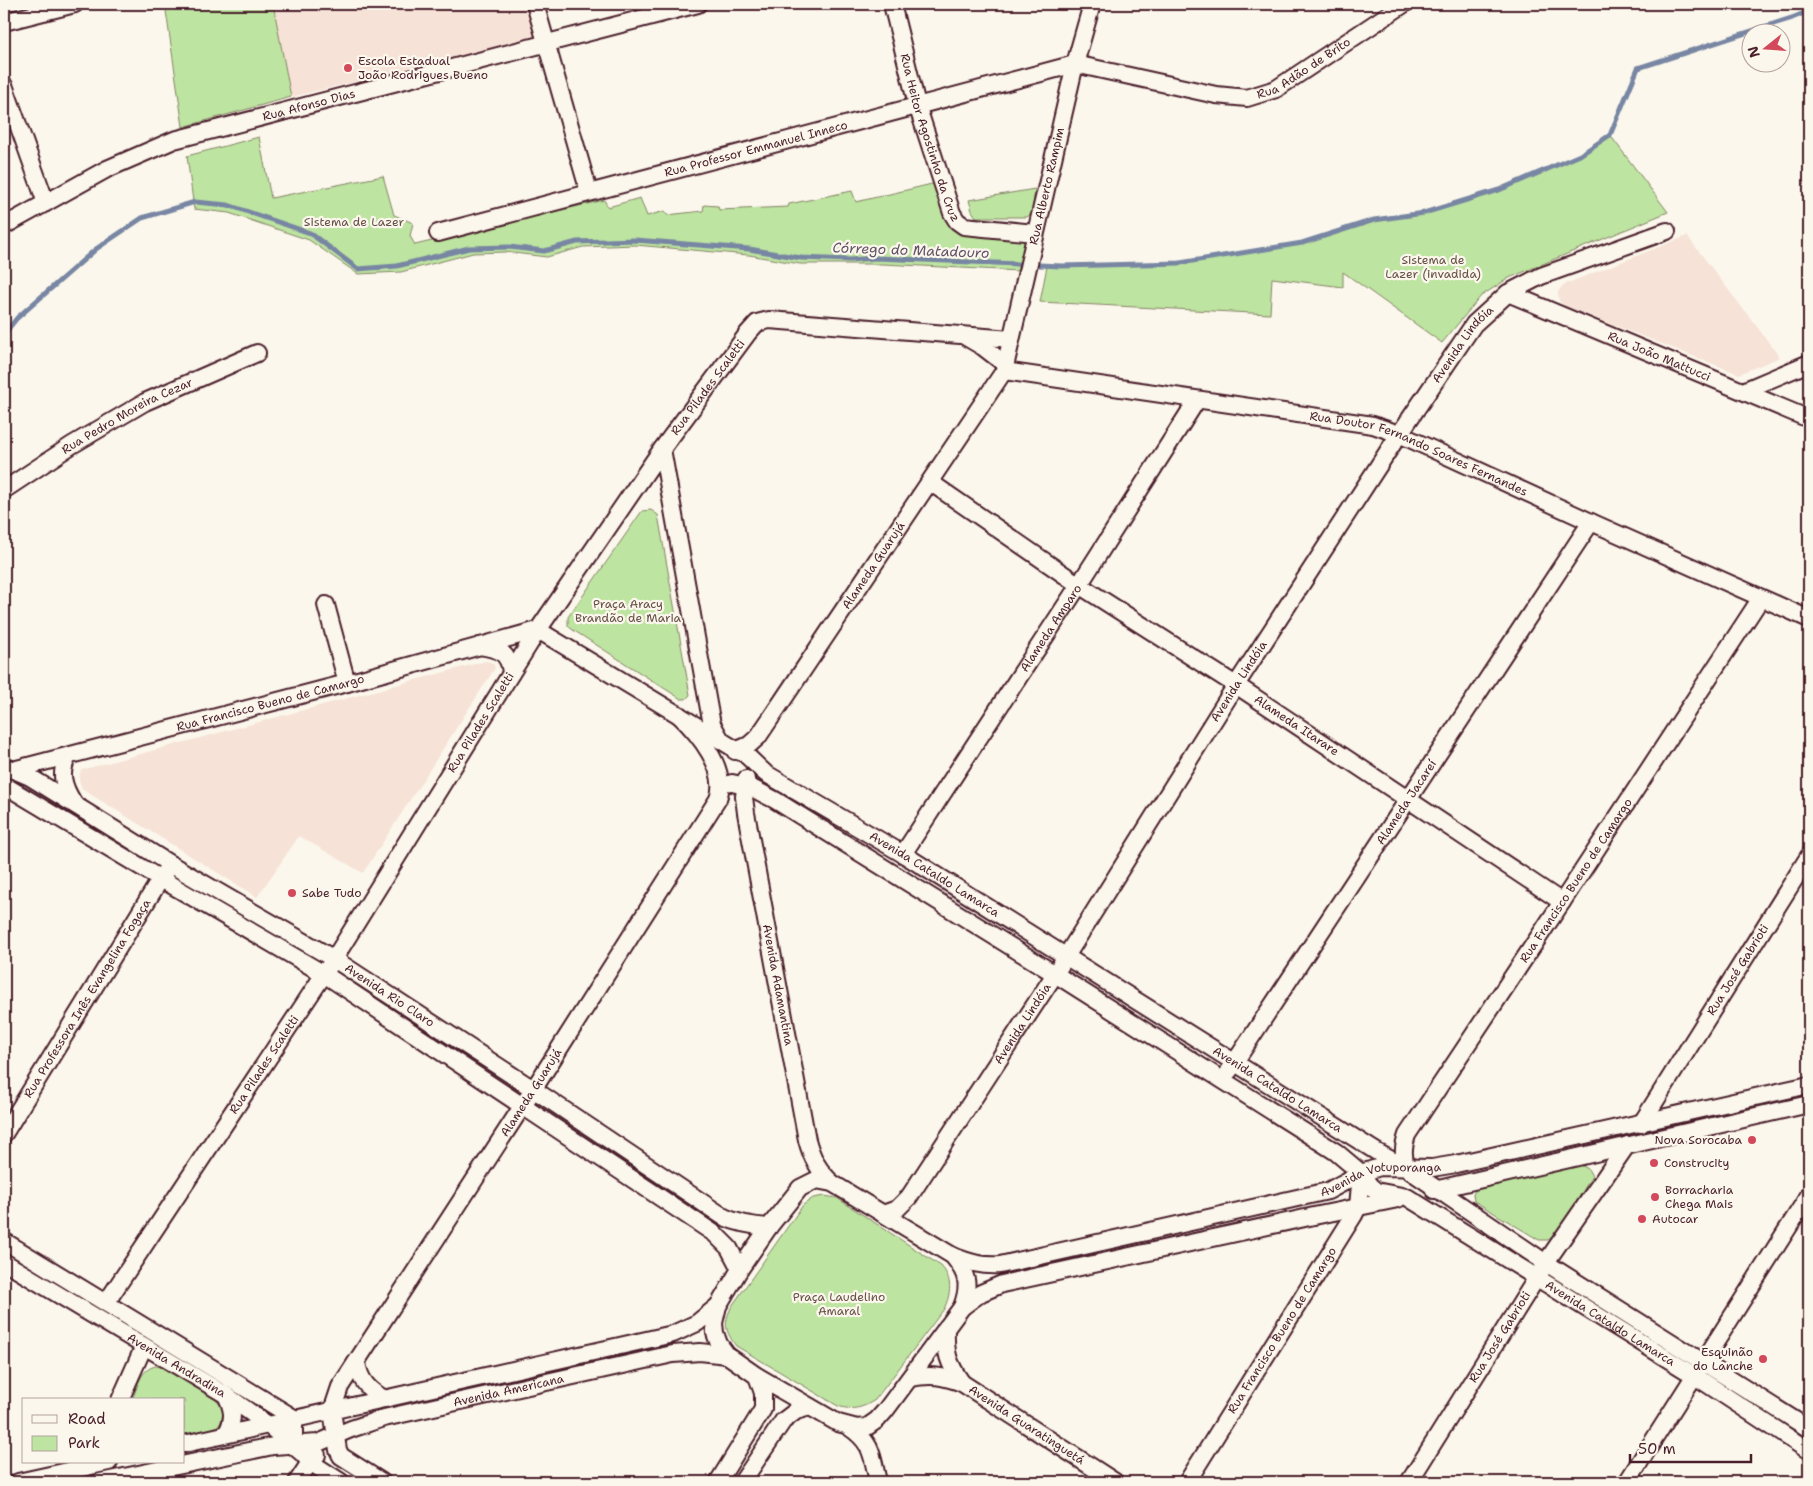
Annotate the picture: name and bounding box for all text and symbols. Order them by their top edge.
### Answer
north arrow [1740,22,1790,72]
street label: Rua Adão de Brito [1255,34,1354,102]
text: N [1743,44,1764,60]
street label: Rua Heitor Agostinho da Cruz [897,52,964,225]
place label: Escola Estadual João Rodrigues Bueno [358,53,488,83]
marker: Escola Estadual João Rodrigues Bueno [342,62,354,74]
street label: Rua Afonso Dias [261,85,357,125]
street label: Rua Professor Emmanuel Inneco [663,117,849,181]
street label: Rua Alberto Rampim [1025,126,1068,246]
park label: Sistema de Lazer [304,214,404,230]
water label: Córrego do Matadouro [832,238,990,262]
park label: Sistema de Lazer (invadida) [1385,252,1481,282]
street label: Avenida Lindóia [1428,302,1497,386]
street label: Rua João Mattucci [1605,328,1713,385]
street label: Rua Pilades Scaletti [667,336,748,438]
street label: Rua Pedro Moreira Cezar [58,374,195,458]
street label: Rua Doutor Fernando Soares Fernandes [1309,408,1530,500]
street label: Alameda Guarujá [838,518,909,612]
street label: Alameda Amparo [1016,581,1085,675]
park label: Praça Aracy Brandão de Maria [575,596,682,626]
street label: Avenida Lindóia [1207,637,1271,725]
street label: Rua Pilades Scaletti [444,669,518,776]
street label: Rua Francisco Bueno de Camargo [175,671,366,735]
street label: Alameda Itarare [1251,691,1342,759]
street label: Alameda Jacareí [1372,756,1440,848]
street label: Rua Francisco Bueno de Camargo [1516,795,1636,966]
street label: Avenida Cataldo Lamarca [866,828,1003,921]
place label: Sabe Tudo [302,885,362,901]
marker: Sabe Tudo [286,887,298,899]
street label: Rua Professora Inês Evangelina Fogaça [20,896,154,1101]
street label: Rua José Gabrioti [1703,921,1772,1018]
street label: Avenida Adamantina [759,923,797,1047]
street label: Avenida Rio Claro [341,960,438,1031]
street label: Avenida Lindóia [990,980,1055,1067]
street label: Rua Pilades Scaletti [226,1012,302,1117]
street label: Avenida Cataldo Lamarca [1210,1043,1346,1136]
street label: Alameda Guarujá [497,1045,566,1140]
place label: Nova Sorocaba [1654,1132,1743,1148]
marker: Nova Sorocaba [1746,1134,1758,1146]
place label: Construcity [1664,1155,1730,1171]
marker: Construcity [1648,1157,1660,1169]
street label: Avenida Votuporanga [1319,1159,1443,1200]
place label: Borracharia Chega Mais [1665,1182,1734,1212]
marker: Borracharia Chega Mais [1649,1191,1661,1203]
place label: Autocar [1652,1211,1699,1227]
marker: Autocar [1636,1213,1648,1225]
street label: Rua Francisco Bueno de Camargo [1224,1244,1340,1417]
street label: Avenida Cataldo Lamarca [1542,1277,1679,1370]
street label: Rua José Gabrioti [1465,1288,1534,1386]
park label: Praça Laudelino Amaral [793,1289,885,1319]
street label: Avenida Andradina [124,1330,229,1401]
place label: Esquinão do Lanche [1693,1344,1753,1374]
marker: Esquinão do Lanche [1757,1353,1769,1365]
street label: Avenida Americana [452,1370,566,1410]
street label: Avenida Guaratinguetá [966,1381,1088,1469]
legend [22,1398,185,1464]
text: Road [68,1409,106,1429]
scale bar [1630,1431,1752,1463]
text: Park [68,1433,100,1453]
text: 50 m [1638,1439,1676,1459]

